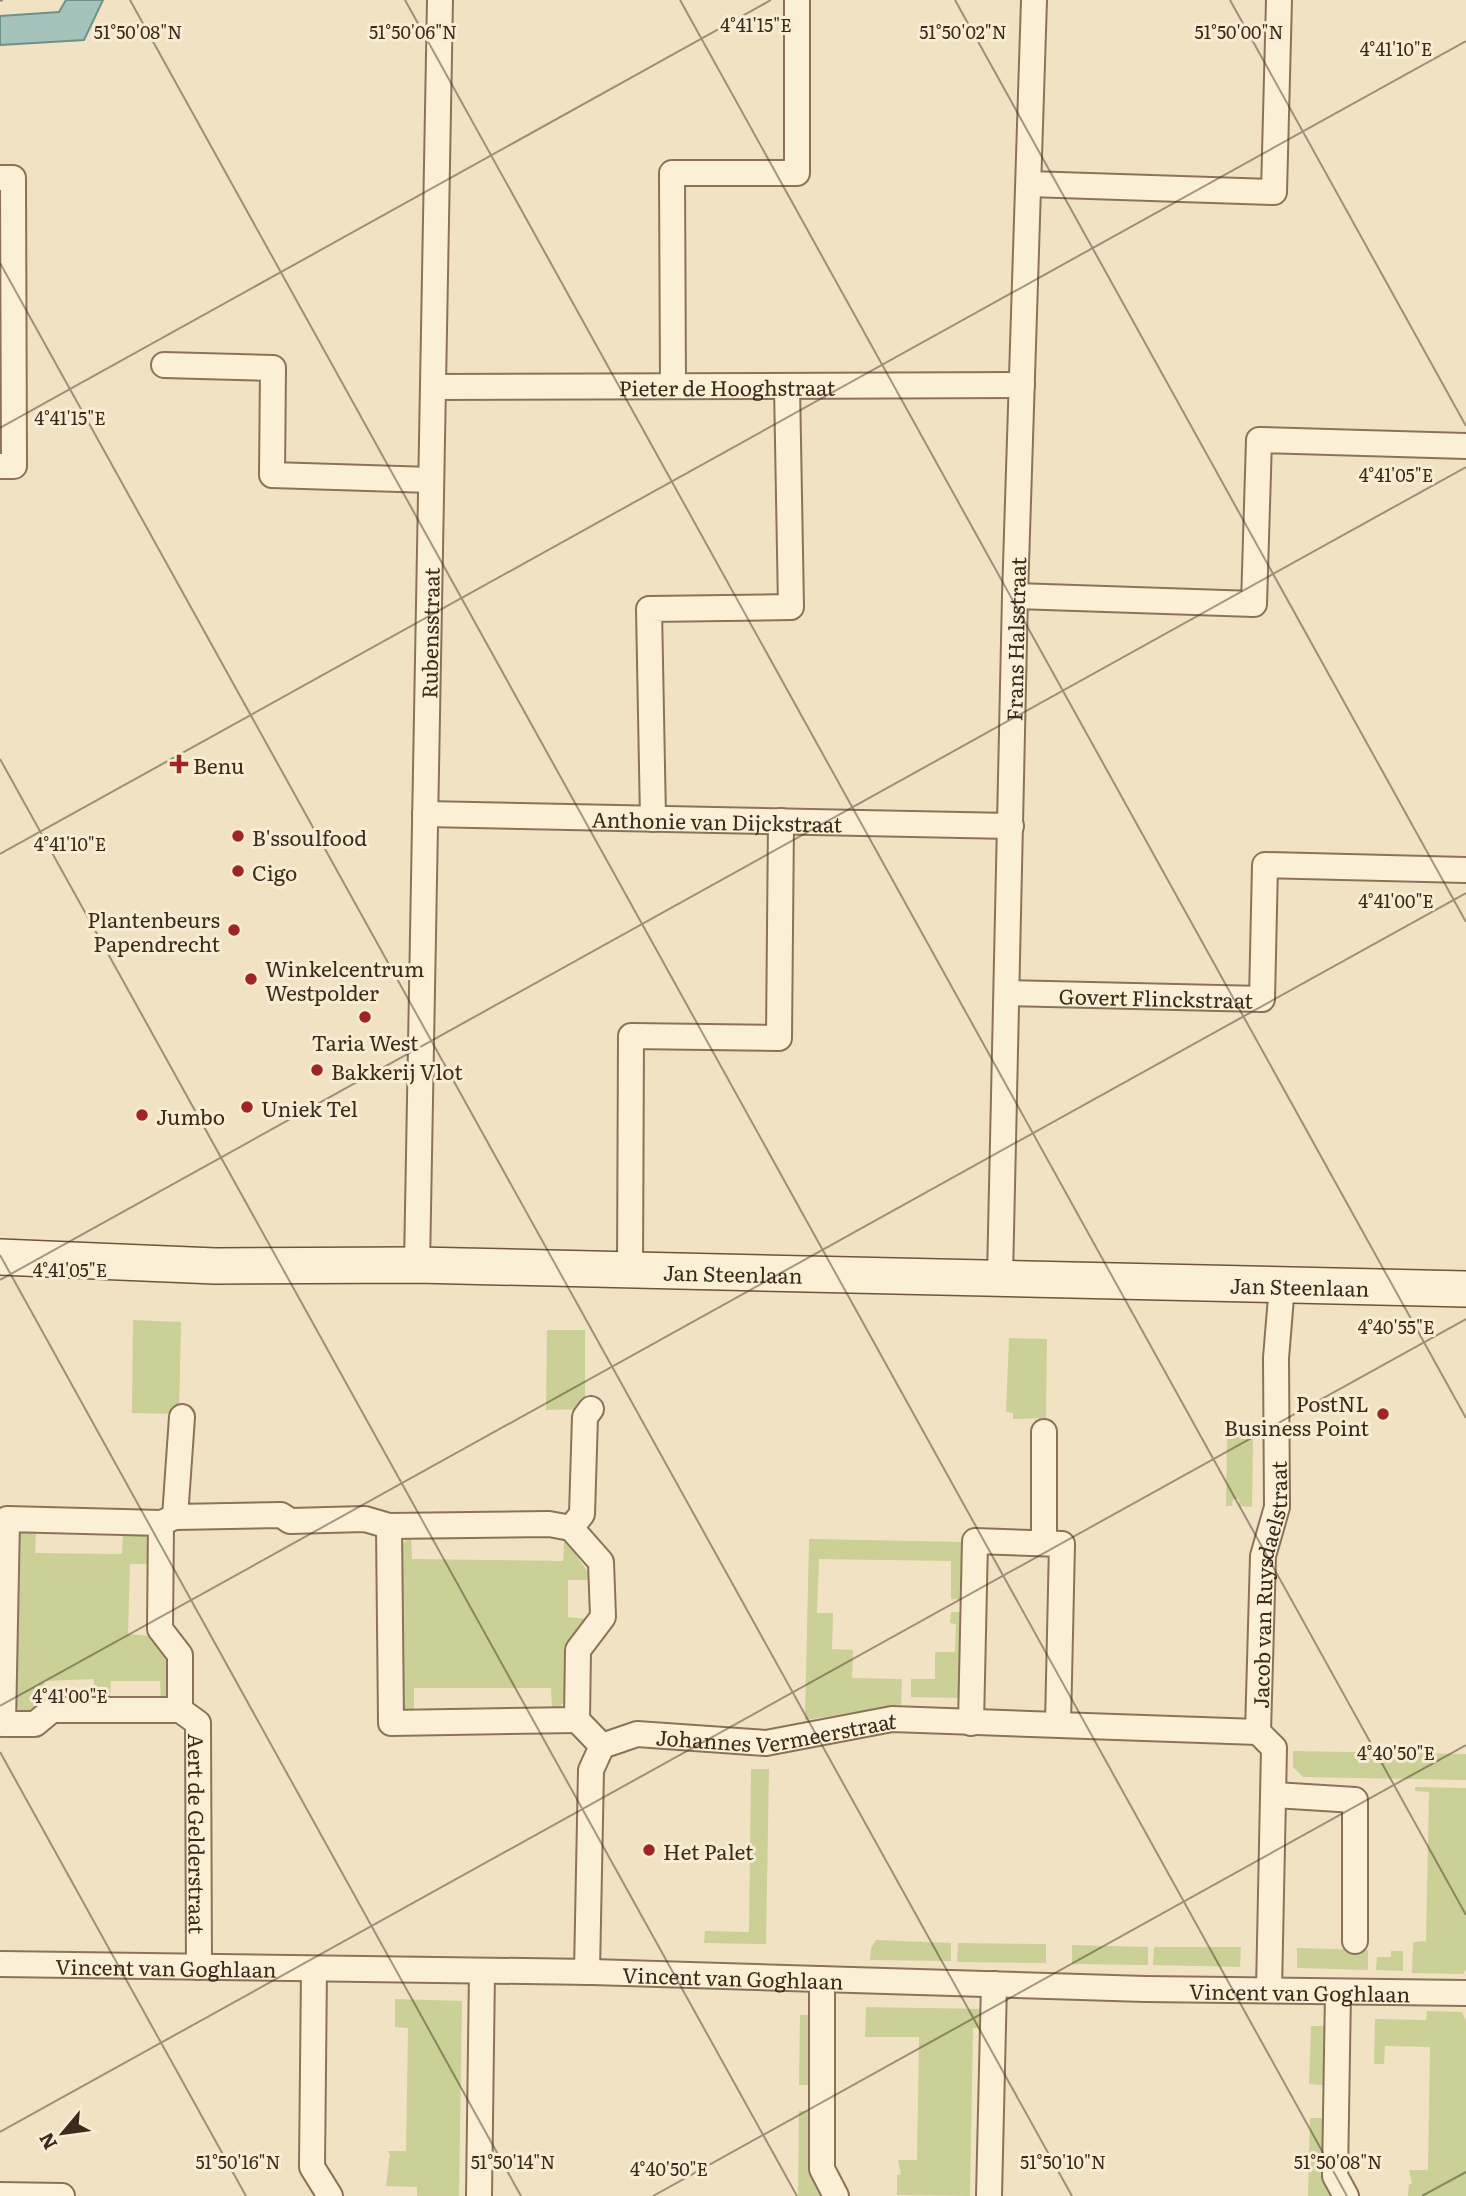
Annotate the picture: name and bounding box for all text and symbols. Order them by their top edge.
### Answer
text: 4°41'15"E [720,11,792,38]
text: 51°50'08"N [94,18,182,45]
text: 51°50'06"N [369,18,457,45]
text: 51°50'02"N [919,18,1007,45]
text: 51°50'00"N [1195,18,1283,45]
text: 4°41'10"E [1360,35,1432,62]
street label: Pieter de Hooghstraat [619,370,836,402]
text: 4°41'15"E [34,404,106,431]
text: 4°41'05"E [1359,461,1433,488]
street label: Frans Halsstraat [997,556,1032,722]
street label: Rubensstraat [412,566,445,699]
place label: Benu [193,749,244,780]
marker: Benu [171,756,187,772]
street label: Anthonie van Dijckstraat [591,802,843,838]
place label: B'ssoulfood [252,821,367,852]
marker: B'ssoulfood [230,828,246,844]
text: 4°41'10"E [34,830,106,857]
place label: Cigo [252,856,297,887]
marker: Cigo [230,863,246,879]
text: 4°41'00"E [1358,887,1434,914]
place label: Plantenbeurs Papendrecht [87,903,221,958]
marker: Plantenbeurs Papendrecht [226,922,242,938]
place label: Winkelcentrum Westpolder [265,952,424,1007]
marker: Winkelcentrum Westpolder [243,971,259,987]
street label: Govert Flinckstraat [1058,979,1254,1014]
marker: Taria West [357,1009,373,1025]
place label: Taria West [312,1026,419,1057]
place label: Bakkerij Vlot [331,1055,463,1086]
marker: Bakkerij Vlot [309,1062,325,1078]
place label: Uniek Tel [261,1092,358,1123]
marker: Uniek Tel [239,1099,255,1115]
place label: Jumbo [156,1100,225,1131]
marker: Jumbo [134,1107,150,1123]
street label: Jan Steenlaan [663,1255,803,1289]
text: 4°41'05"E [33,1256,107,1283]
street label: Jan Steenlaan [1229,1268,1370,1302]
text: 4°40'55"E [1358,1313,1434,1340]
place label: PostNL Business Point [1224,1387,1370,1442]
marker: PostNL Business Point [1375,1406,1391,1422]
street label: Jacob van Ruysdaelstraat [1243,1460,1293,1709]
text: 4°41'00"E [32,1682,108,1709]
street label: Johannes Vermeerstraat [655,1703,898,1759]
street label: Aert de Gelderstraat [183,1733,214,1935]
text: 4°40'50"E [1357,1739,1435,1766]
place label: Het Palet [663,1835,754,1866]
marker: Het Palet [641,1842,657,1858]
street label: Vincent van Goghlaan [55,1949,277,1983]
street label: Vincent van Goghlaan [622,1957,844,1995]
street label: Vincent van Goghlaan [1189,1974,1411,2008]
north arrow [28,2098,98,2168]
text: N [31,2128,63,2155]
text: 51°50'16"N [195,2148,281,2175]
text: 51°50'14"N [471,2148,555,2175]
text: 51°50'10"N [1020,2148,1106,2175]
text: 51°50'08"N [1294,2148,1382,2175]
text: 4°40'50"E [630,2155,708,2182]

